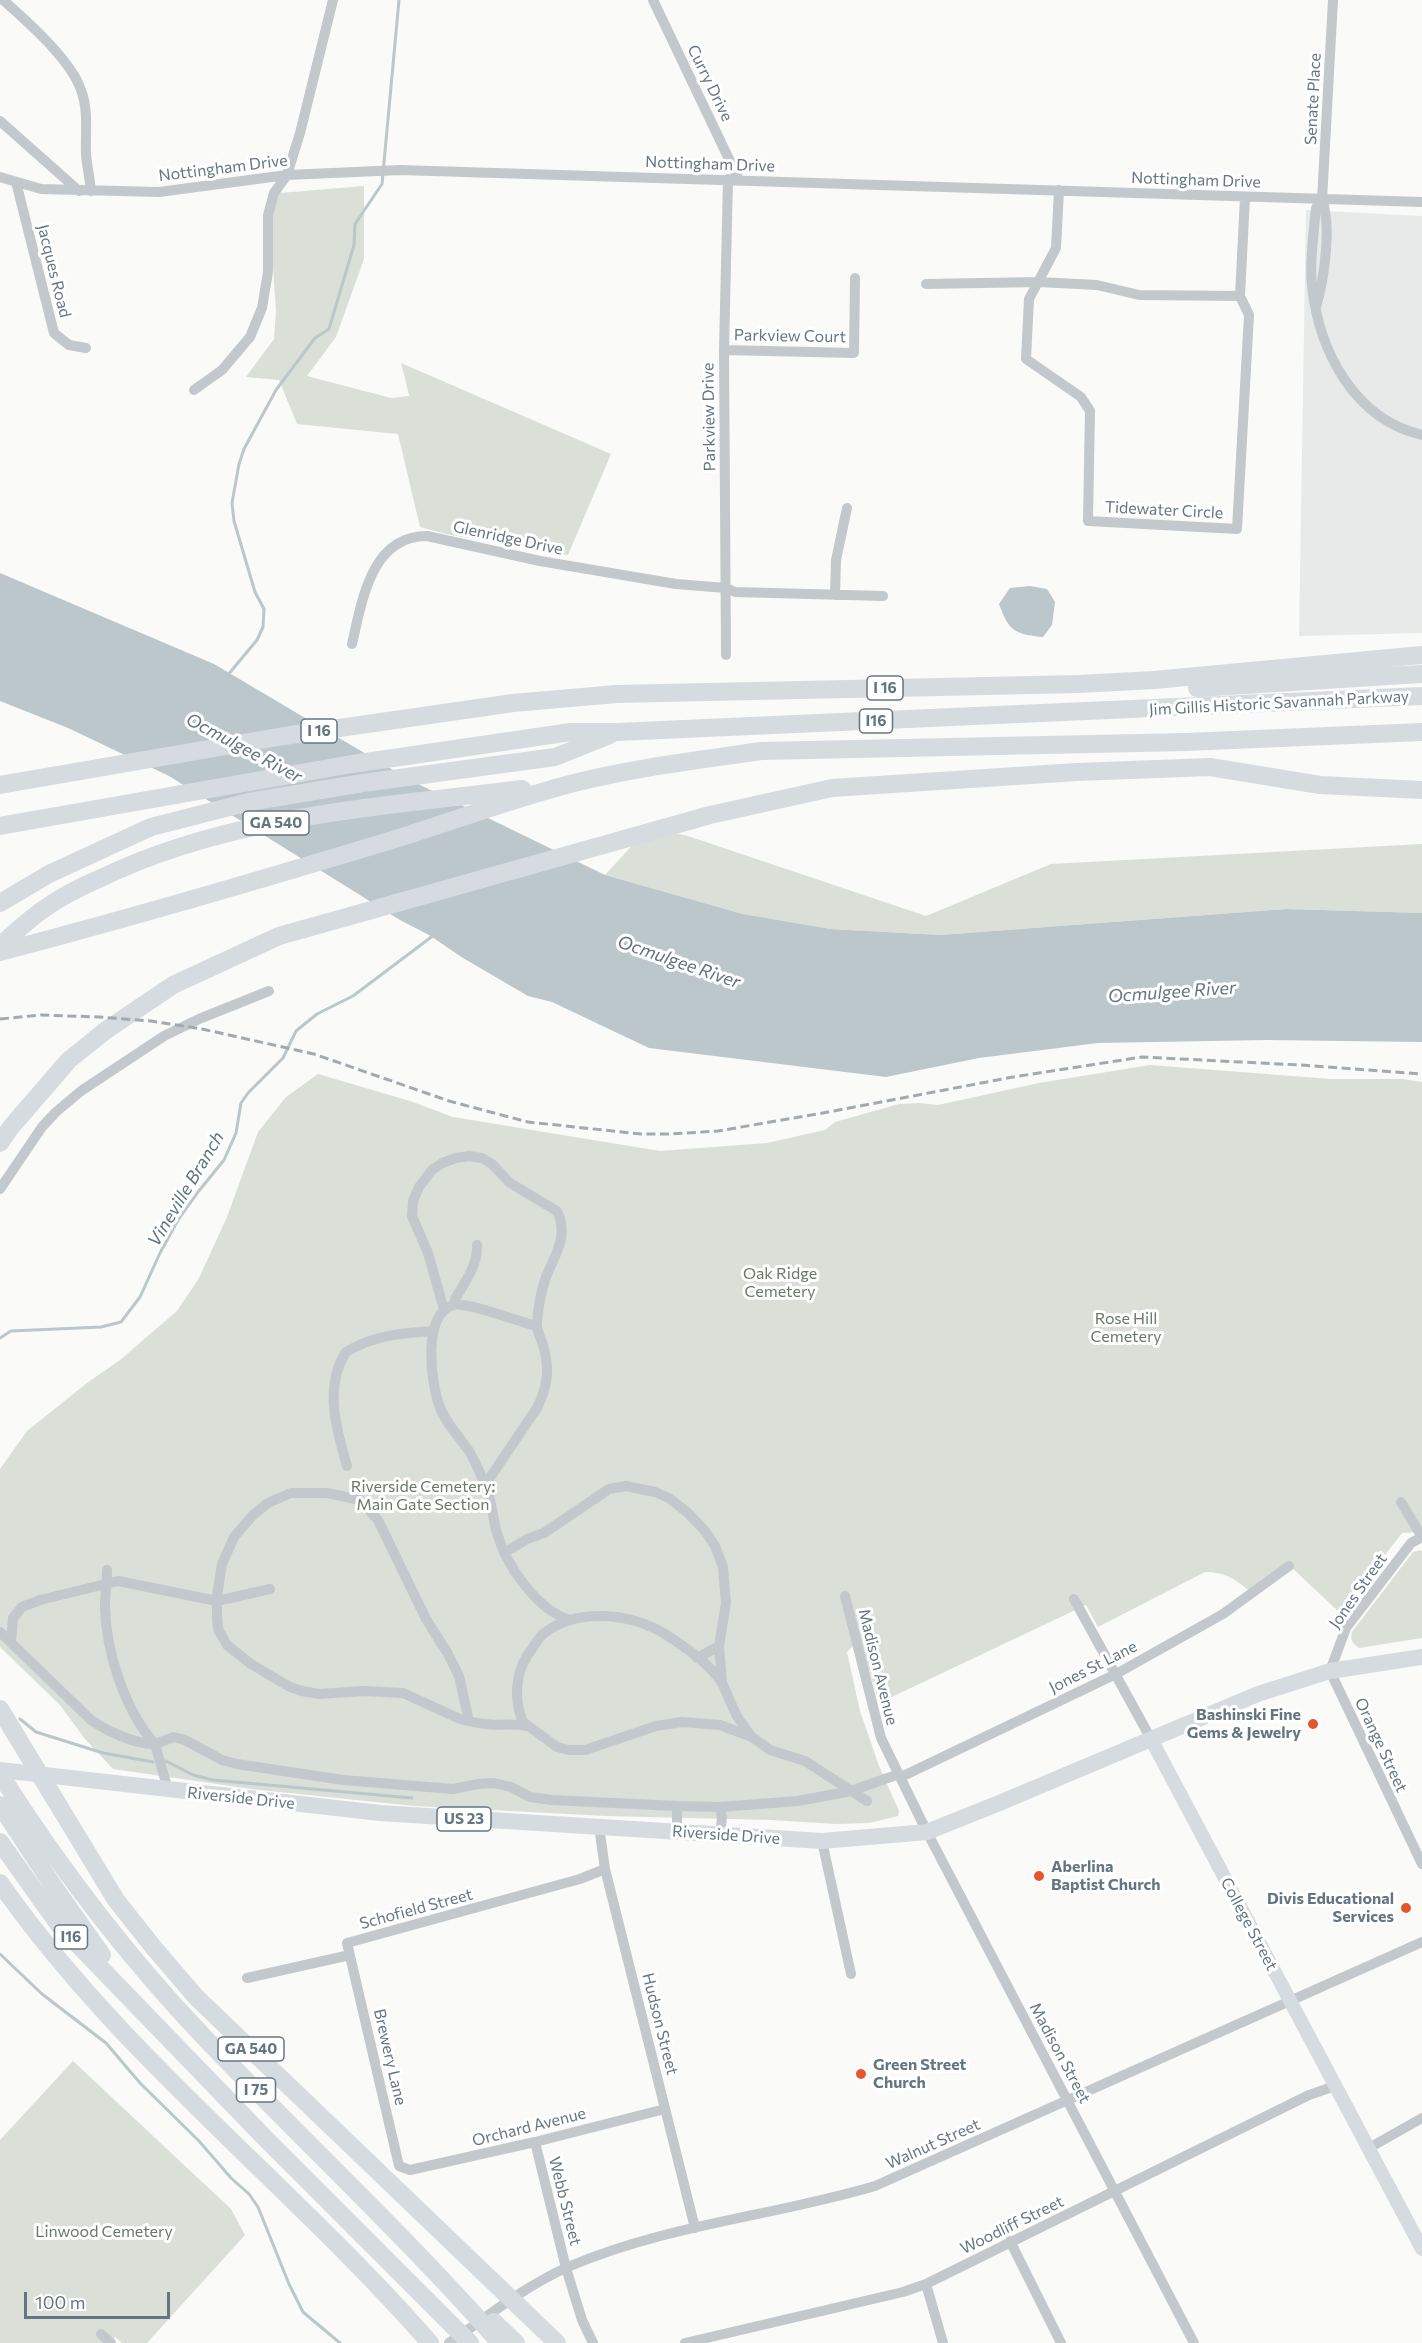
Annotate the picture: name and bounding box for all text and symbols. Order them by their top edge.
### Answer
street label: Curry Drive [683,42,737,124]
street label: Senate Place [1301,52,1325,146]
street label: Nottingham Drive [157,151,289,185]
street label: Nottingham Drive [645,152,775,176]
street label: Nottingham Drive [1131,168,1261,192]
street label: Jacques Road [33,222,75,320]
street label: Parkview Court [734,325,846,347]
street label: Parkview Drive [698,363,720,471]
street label: Tidewater Circle [1104,497,1224,523]
street label: Glenridge Drive [451,517,565,559]
road number: I 16 [867,676,903,700]
street label: Jim Gillis Historic Savannah Parkway [1148,687,1410,719]
water label: Ocmulgee River [182,708,306,788]
road number: I16 [860,709,892,733]
road number: I 16 [301,719,337,743]
road number: GA 540 [243,811,309,835]
water label: Ocmulgee River [615,931,743,993]
water label: Ocmulgee River [1107,977,1237,1007]
water label: Vineville Branch [143,1128,229,1250]
park label: Oak Ridge Cemetery [743,1264,817,1302]
park label: Rose Hill Cemetery [1090,1309,1162,1347]
park label: Riverside Cemetery: Main Gate Section [351,1477,495,1515]
street label: Jones Street [1325,1550,1391,1632]
street label: Madison Avenue [854,1607,902,1727]
street label: Jones St Lane [1046,1637,1140,1697]
street label: Orange Street [1351,1695,1411,1795]
place label: Bashinski Fine Gems & Jewelry [1187,1705,1301,1743]
marker: Bashinski Fine Gems & Jewelry [1306,1717,1320,1731]
street label: Riverside Drive [186,1783,296,1813]
road number: US 23 [437,1807,491,1831]
street label: Riverside Drive [671,1822,781,1848]
place label: Aberlina Baptist Church [1051,1857,1161,1895]
marker: Aberlina Baptist Church [1032,1869,1046,1883]
street label: College Street [1217,1874,1281,1974]
street label: Schofield Street [357,1885,475,1933]
place label: Divis Educational Services [1267,1889,1394,1927]
marker: Divis Educational Services [1399,1901,1413,1915]
road number: I16 [54,1925,88,1949]
street label: Hudson Street [638,1971,682,2077]
street label: Madison Street [1025,1999,1095,2107]
street label: Brewery Lane [370,2007,410,2107]
road number: GA 540 [218,2037,284,2061]
place label: Green Street Church [873,2055,966,2093]
marker: Green Street Church [854,2067,868,2081]
road number: I 75 [236,2078,276,2102]
street label: Orchard Avenue [470,2104,588,2150]
street label: Walnut Street [883,2115,983,2173]
street label: Webb Street [545,2155,585,2247]
street label: Woodliff Street [957,2192,1067,2258]
park label: Linwood Cemetery [35,2222,173,2242]
scale bar [27,2280,172,2318]
text: 100 m [35,2291,85,2313]

